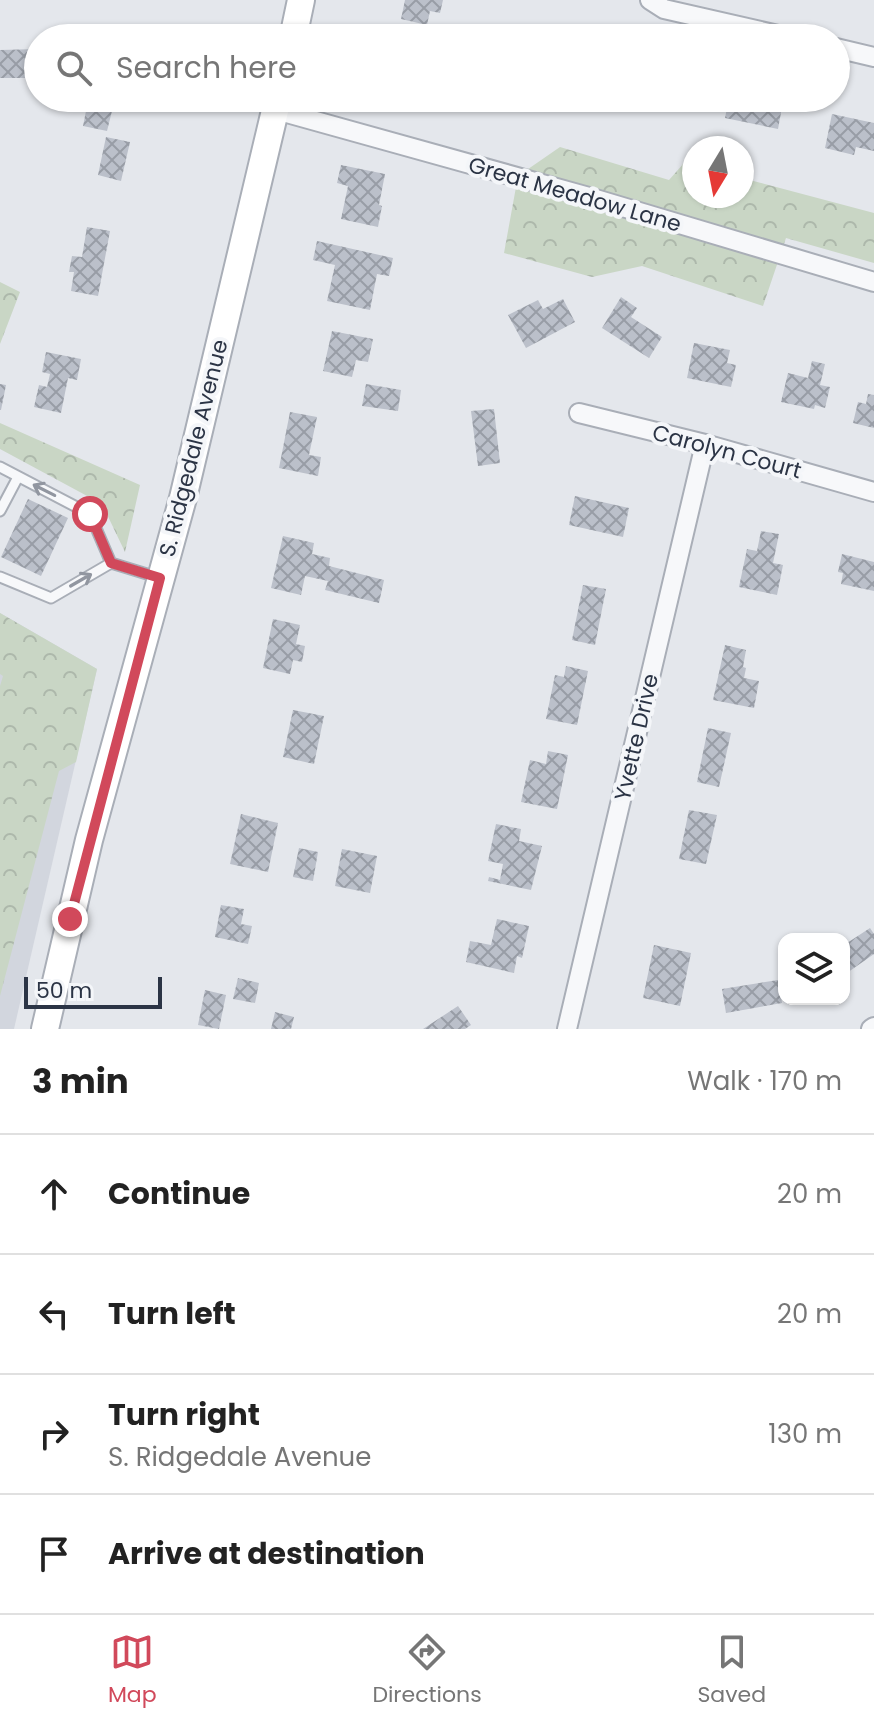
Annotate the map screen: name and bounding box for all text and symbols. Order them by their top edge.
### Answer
search box [24,24,850,112]
icon: search [52,46,96,90]
text: Search here [116,46,297,89]
north arrow [682,136,754,208]
street label: Great Meadow Lane [465,149,685,240]
street label: S. Ridgedale Avenue [151,336,235,560]
street label: Carolyn Court [649,417,805,486]
one-way arrow [32,482,56,497]
route start [72,496,108,532]
one-way arrow [69,572,92,588]
street label: Yvette Drive [607,671,666,804]
route end [52,901,88,937]
map controls [778,933,850,1005]
button: layers [778,933,850,1005]
scale bar [24,973,162,1009]
text: 50 m [36,975,92,1006]
text: 3 min [32,1057,129,1105]
text: Walk · 170 m [687,1063,842,1099]
icon: ahead [32,1172,76,1216]
text: Continue [108,1172,250,1215]
text: 20 m [777,1176,842,1212]
icon: left [32,1292,76,1336]
text: Turn left [108,1292,236,1335]
text: 20 m [777,1296,842,1332]
text: Turn right [108,1393,260,1436]
icon: right [32,1412,76,1456]
text: 130 m [768,1416,842,1452]
text: S. Ridgedale Avenue [108,1439,371,1475]
icon: arrive [32,1532,76,1576]
text: Arrive at destination [108,1532,425,1575]
tab: Map [108,1630,157,1711]
tab: Directions [372,1630,482,1711]
tab: Saved [697,1630,766,1711]

